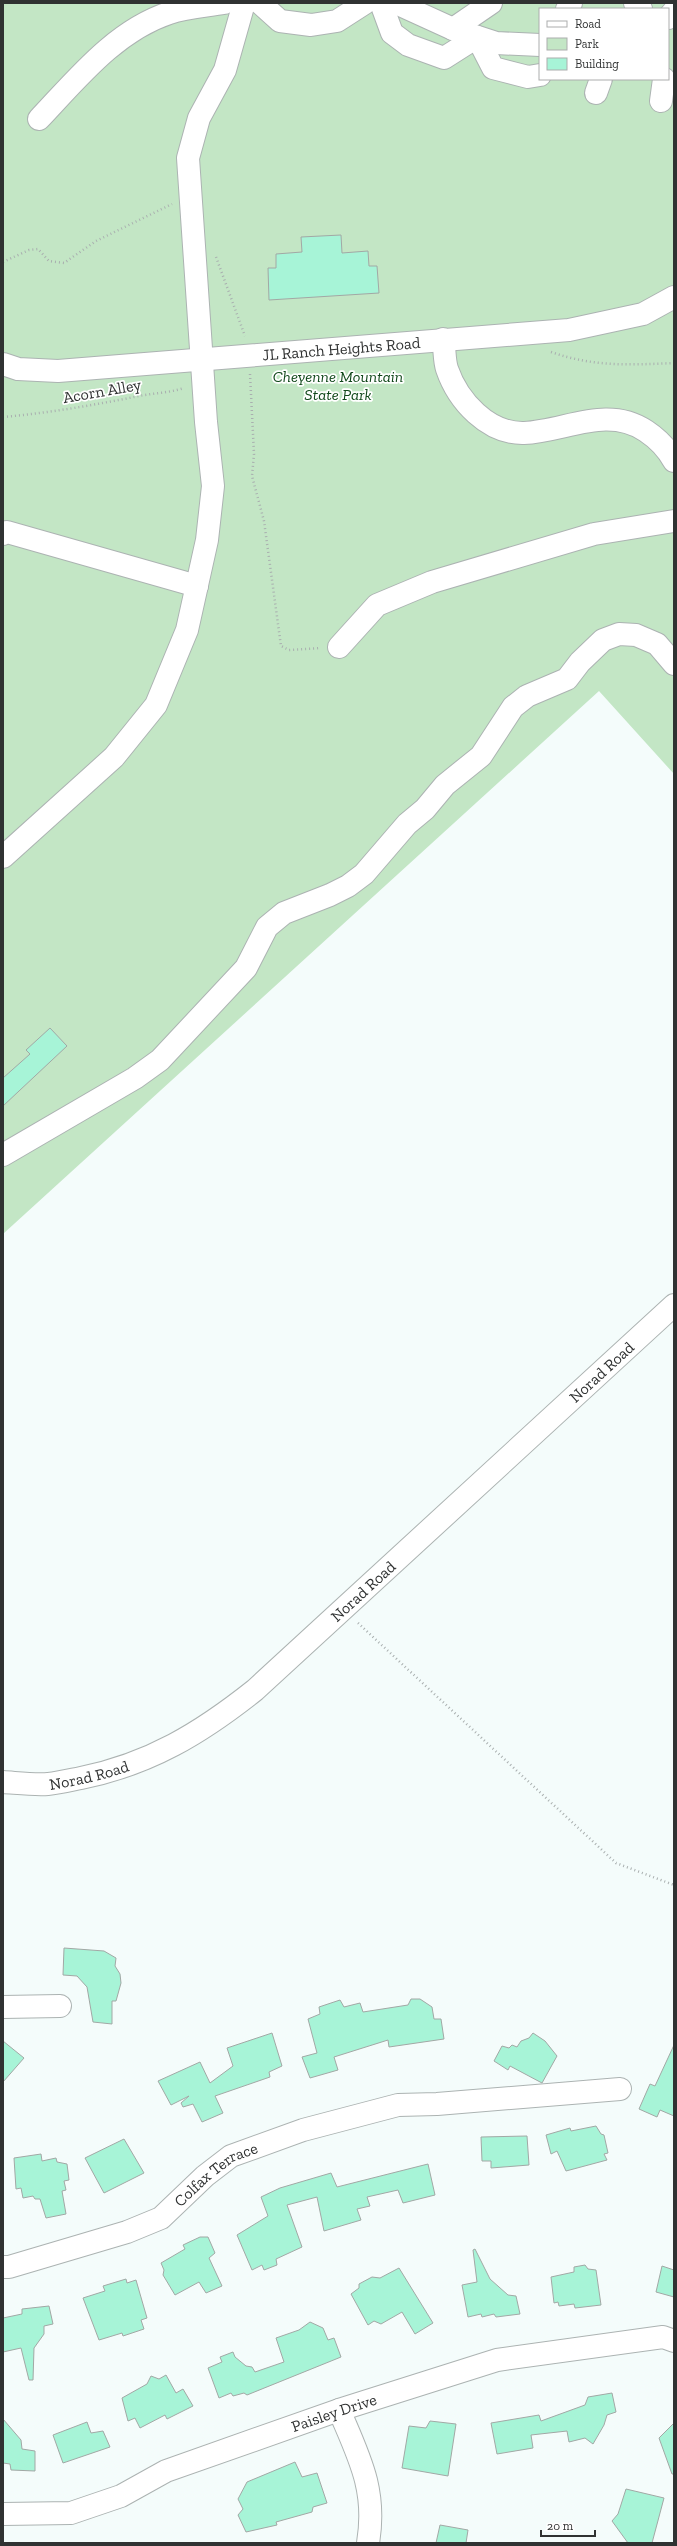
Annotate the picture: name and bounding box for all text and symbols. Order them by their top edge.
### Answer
legend [539,8,669,80]
text: Road [575,17,601,31]
text: Park [575,37,600,51]
text: Building [575,57,619,71]
street label: JL Ranch Heights Road [262,332,421,364]
park label: Cheyenne Mountain State Park [273,367,403,404]
street label: Acorn Alley [61,375,143,407]
street label: Norad Road [565,1337,638,1406]
street label: Norad Road [327,1556,399,1625]
street label: Norad Road [48,1756,131,1793]
street label: Colfax Terrace [170,2138,260,2210]
street label: Paisley Drive [288,2389,379,2436]
scale bar [541,2512,595,2538]
text: 20 m [547,2519,574,2533]

